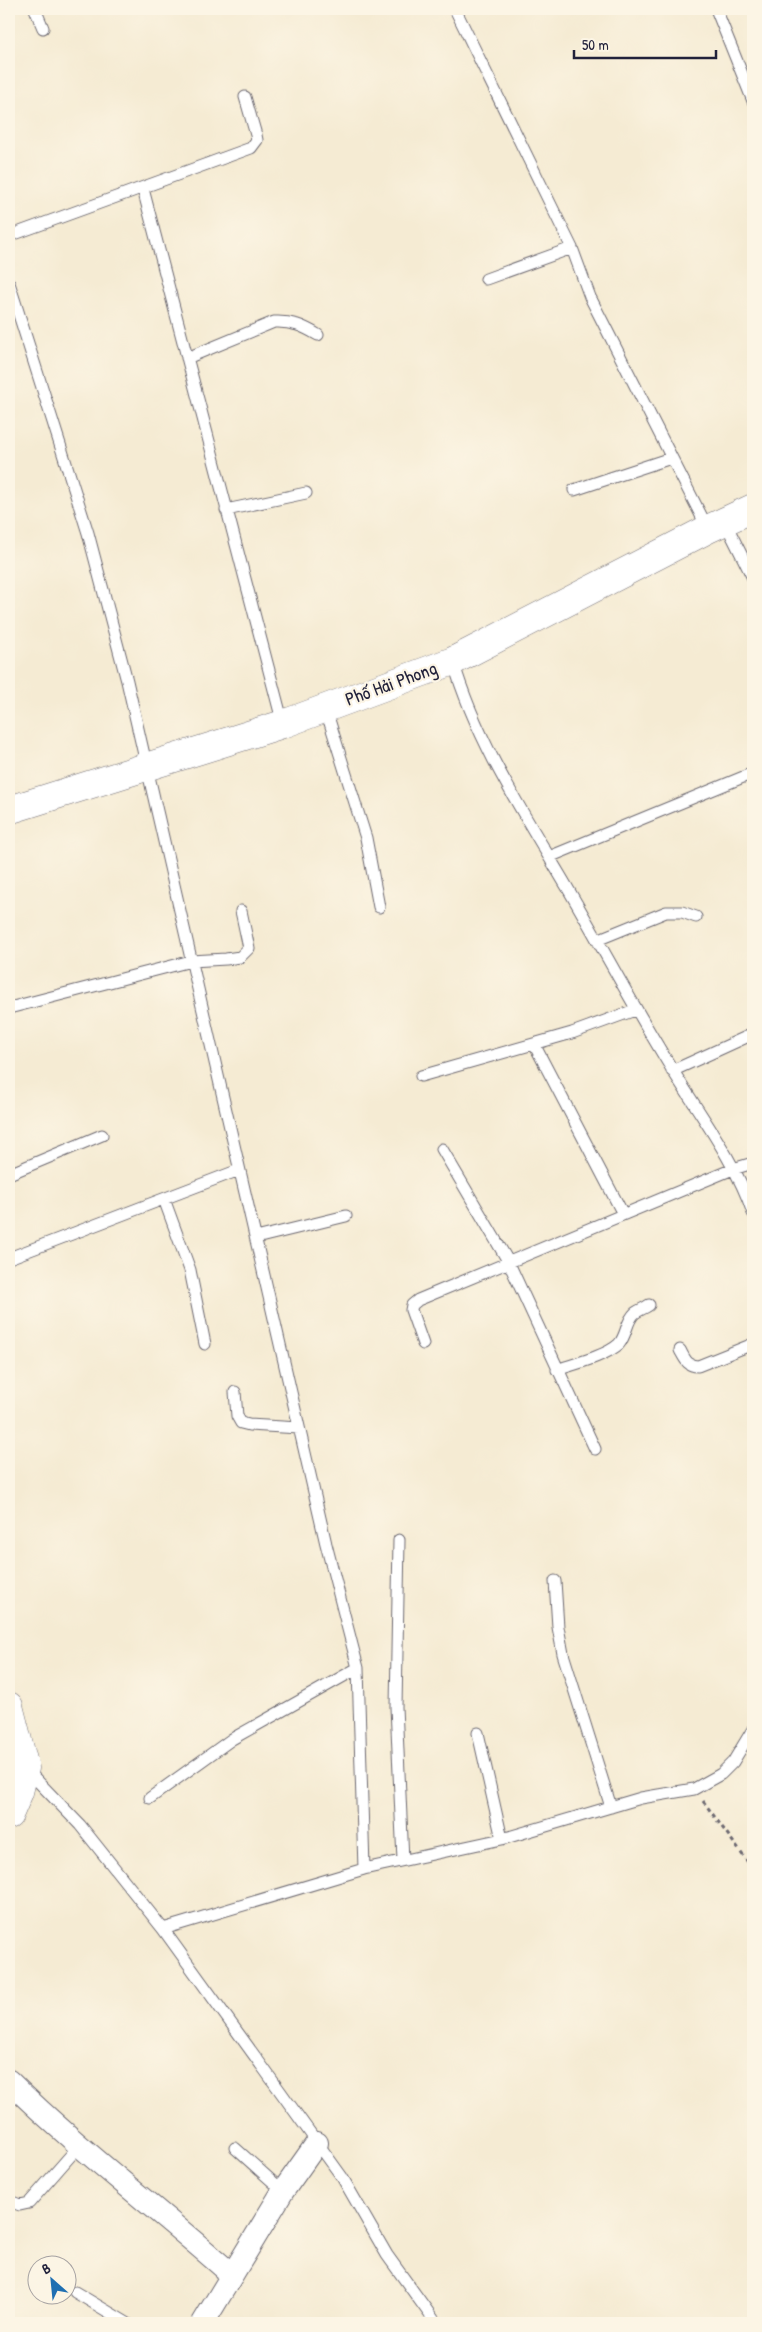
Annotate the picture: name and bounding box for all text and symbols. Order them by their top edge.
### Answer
scale bar [574,28,717,60]
text: 50 m [582,34,609,55]
street label: Phố Hải Phong [341,654,441,712]
north arrow [28,2254,78,2304]
text: B [38,2258,53,2278]

